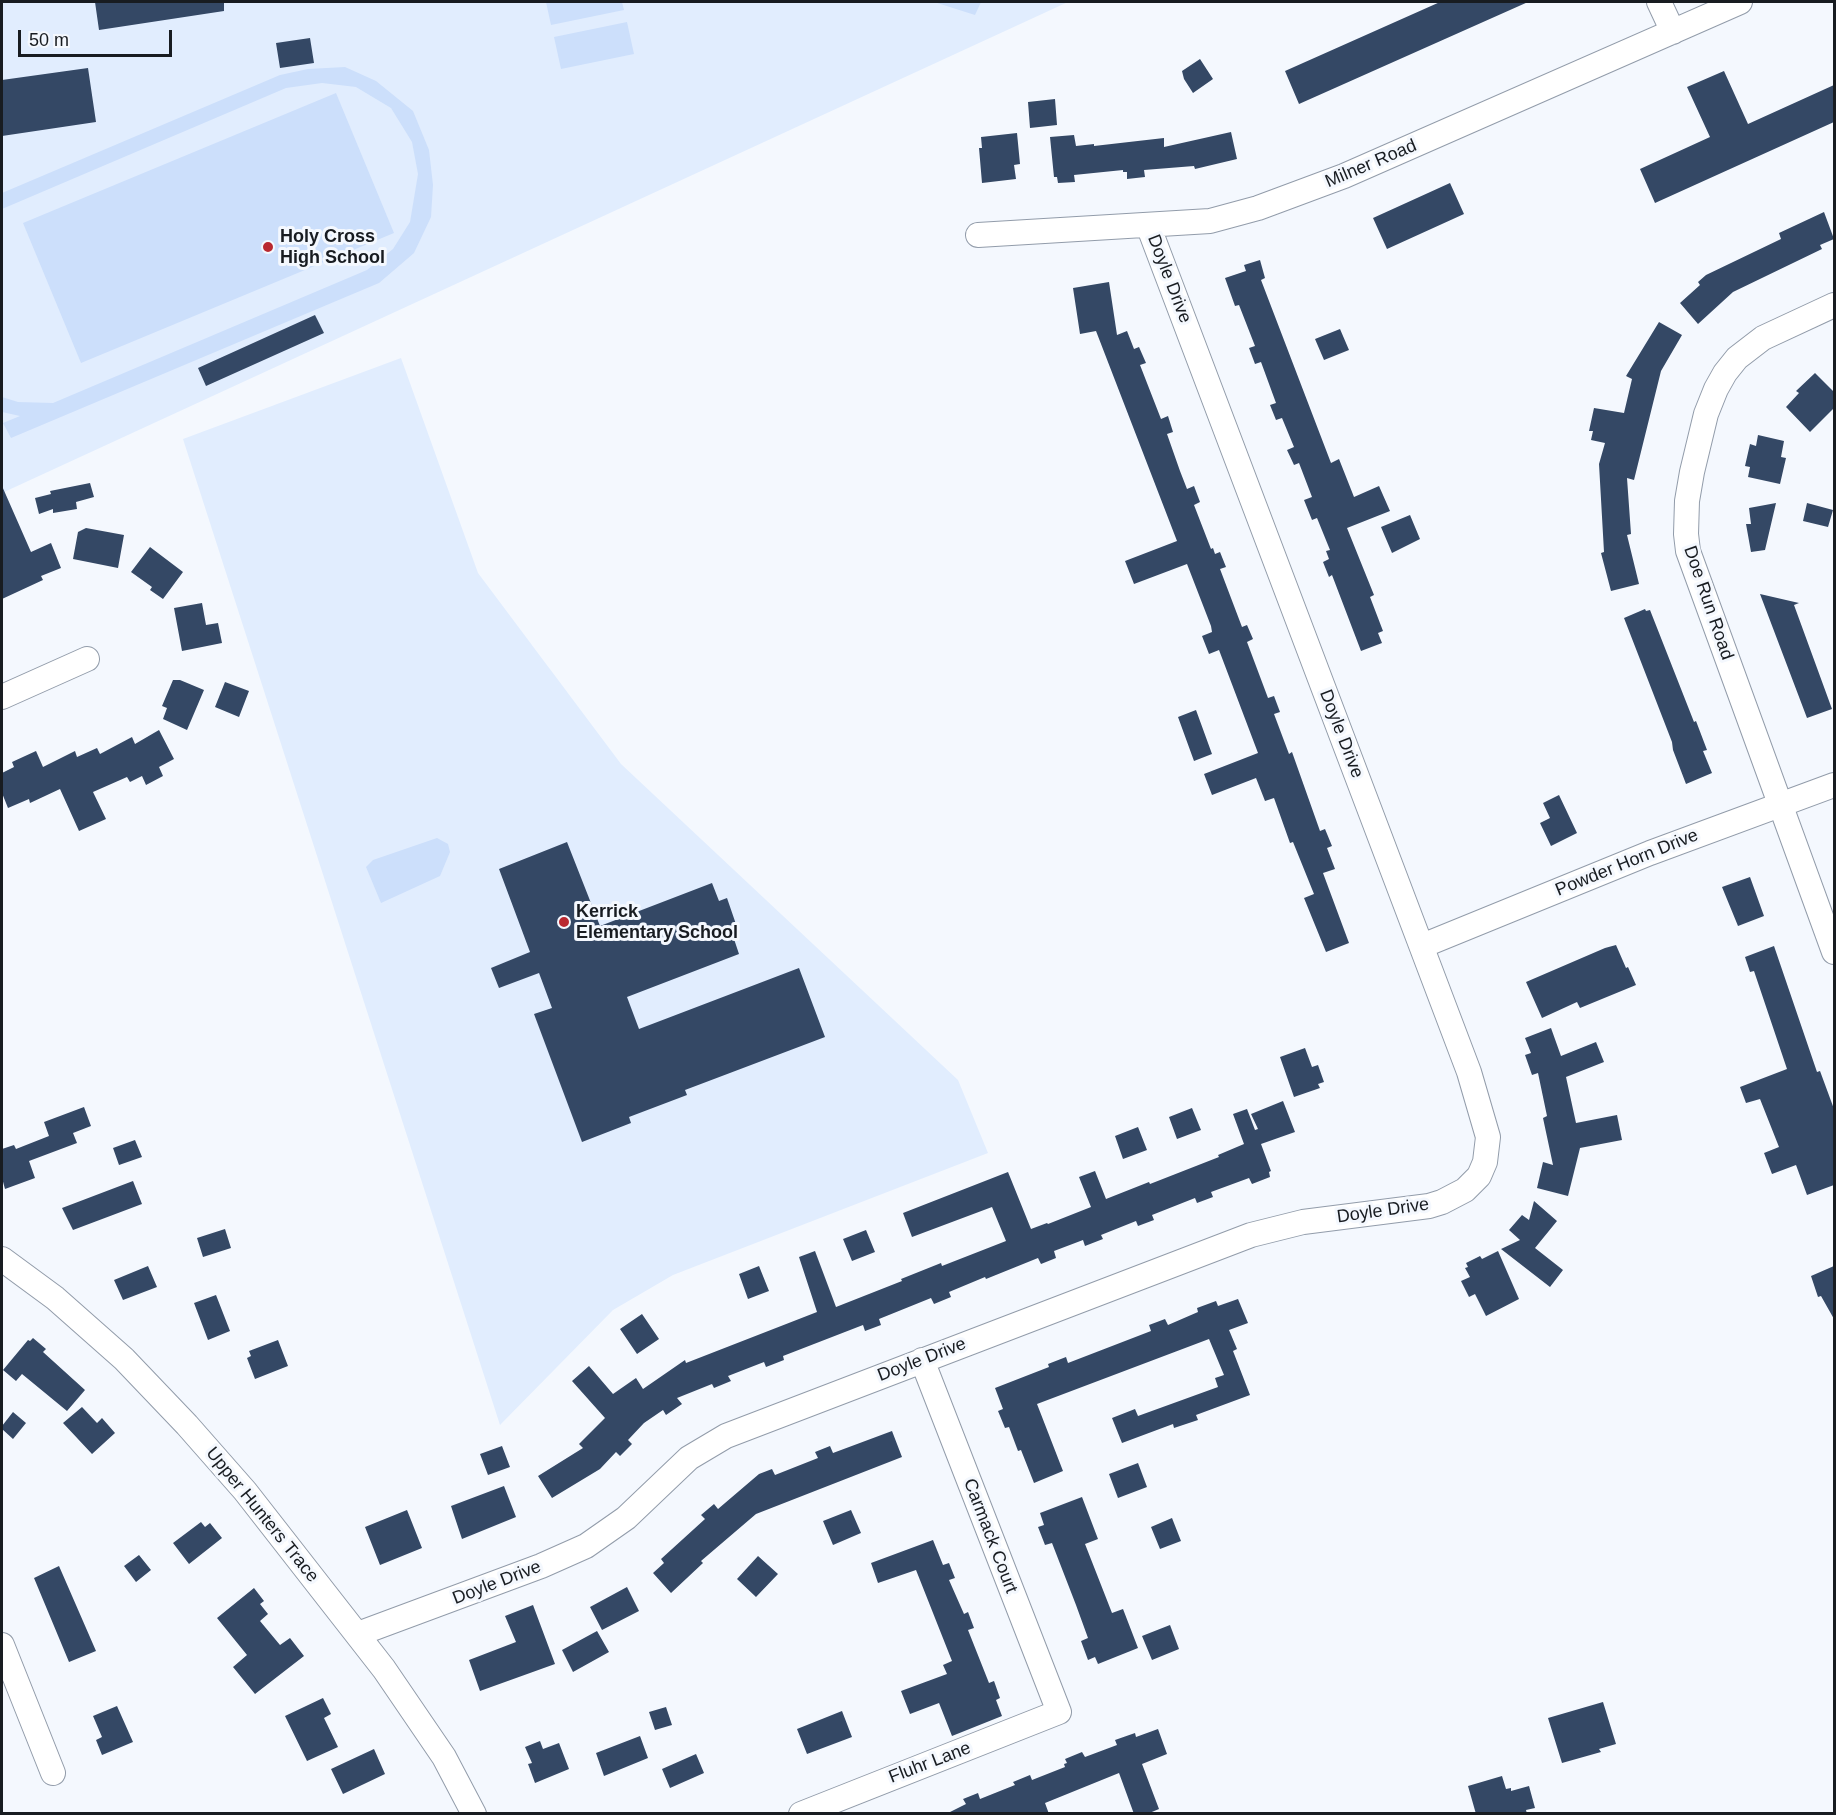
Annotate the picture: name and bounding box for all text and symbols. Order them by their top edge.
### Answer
scale bar [21,18,176,56]
text: 50 m [29,30,69,50]
street label: Milner Road [1322,135,1420,193]
place label: Holy Cross High School [280,226,385,268]
street label: Doyle Drive [1142,232,1196,326]
marker: Holy Cross High School [261,240,275,254]
street label: Doe Run Road [1678,543,1738,663]
street label: Doyle Drive [1314,687,1368,781]
street label: Powder Horn Drive [1552,825,1702,901]
place label: Kerrick Elementary School [576,901,738,944]
marker: Kerrick Elementary School [557,915,571,929]
street label: Doyle Drive [1335,1194,1431,1228]
street label: Doyle Drive [875,1333,969,1387]
street label: Upper Hunters Trace [201,1443,323,1587]
street label: Carmack Court [958,1476,1022,1596]
street label: Doyle Drive [450,1556,544,1610]
street label: Fluhr Lane [886,1737,974,1789]

